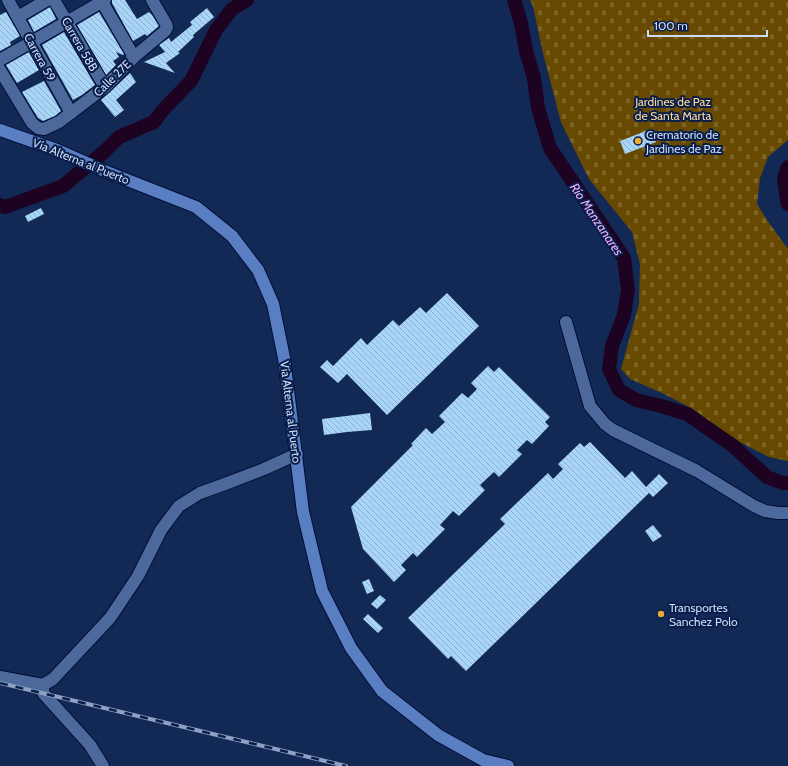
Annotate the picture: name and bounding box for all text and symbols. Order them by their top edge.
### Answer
scale bar [648,12,767,38]
street label: Carrera 58B [59,14,101,74]
text: 100 m [654,18,688,33]
street label: Carrera 59 [21,31,59,84]
street label: Calle 27E [90,56,134,100]
park label: Jardines de Paz de Santa Marta [634,94,711,123]
place label: Crematorio de Jardines de Paz [645,127,722,156]
street label: Vía Alterna al Puerto [30,135,132,187]
marker: Crematorio de Jardines de Paz [633,136,643,146]
water label: Río Manzanares [567,180,627,258]
street label: Vía Alterna al Puerto [277,360,305,464]
place label: Transportes Sanchez Polo [669,600,738,629]
marker: Transportes Sanchez Polo [656,609,666,619]

